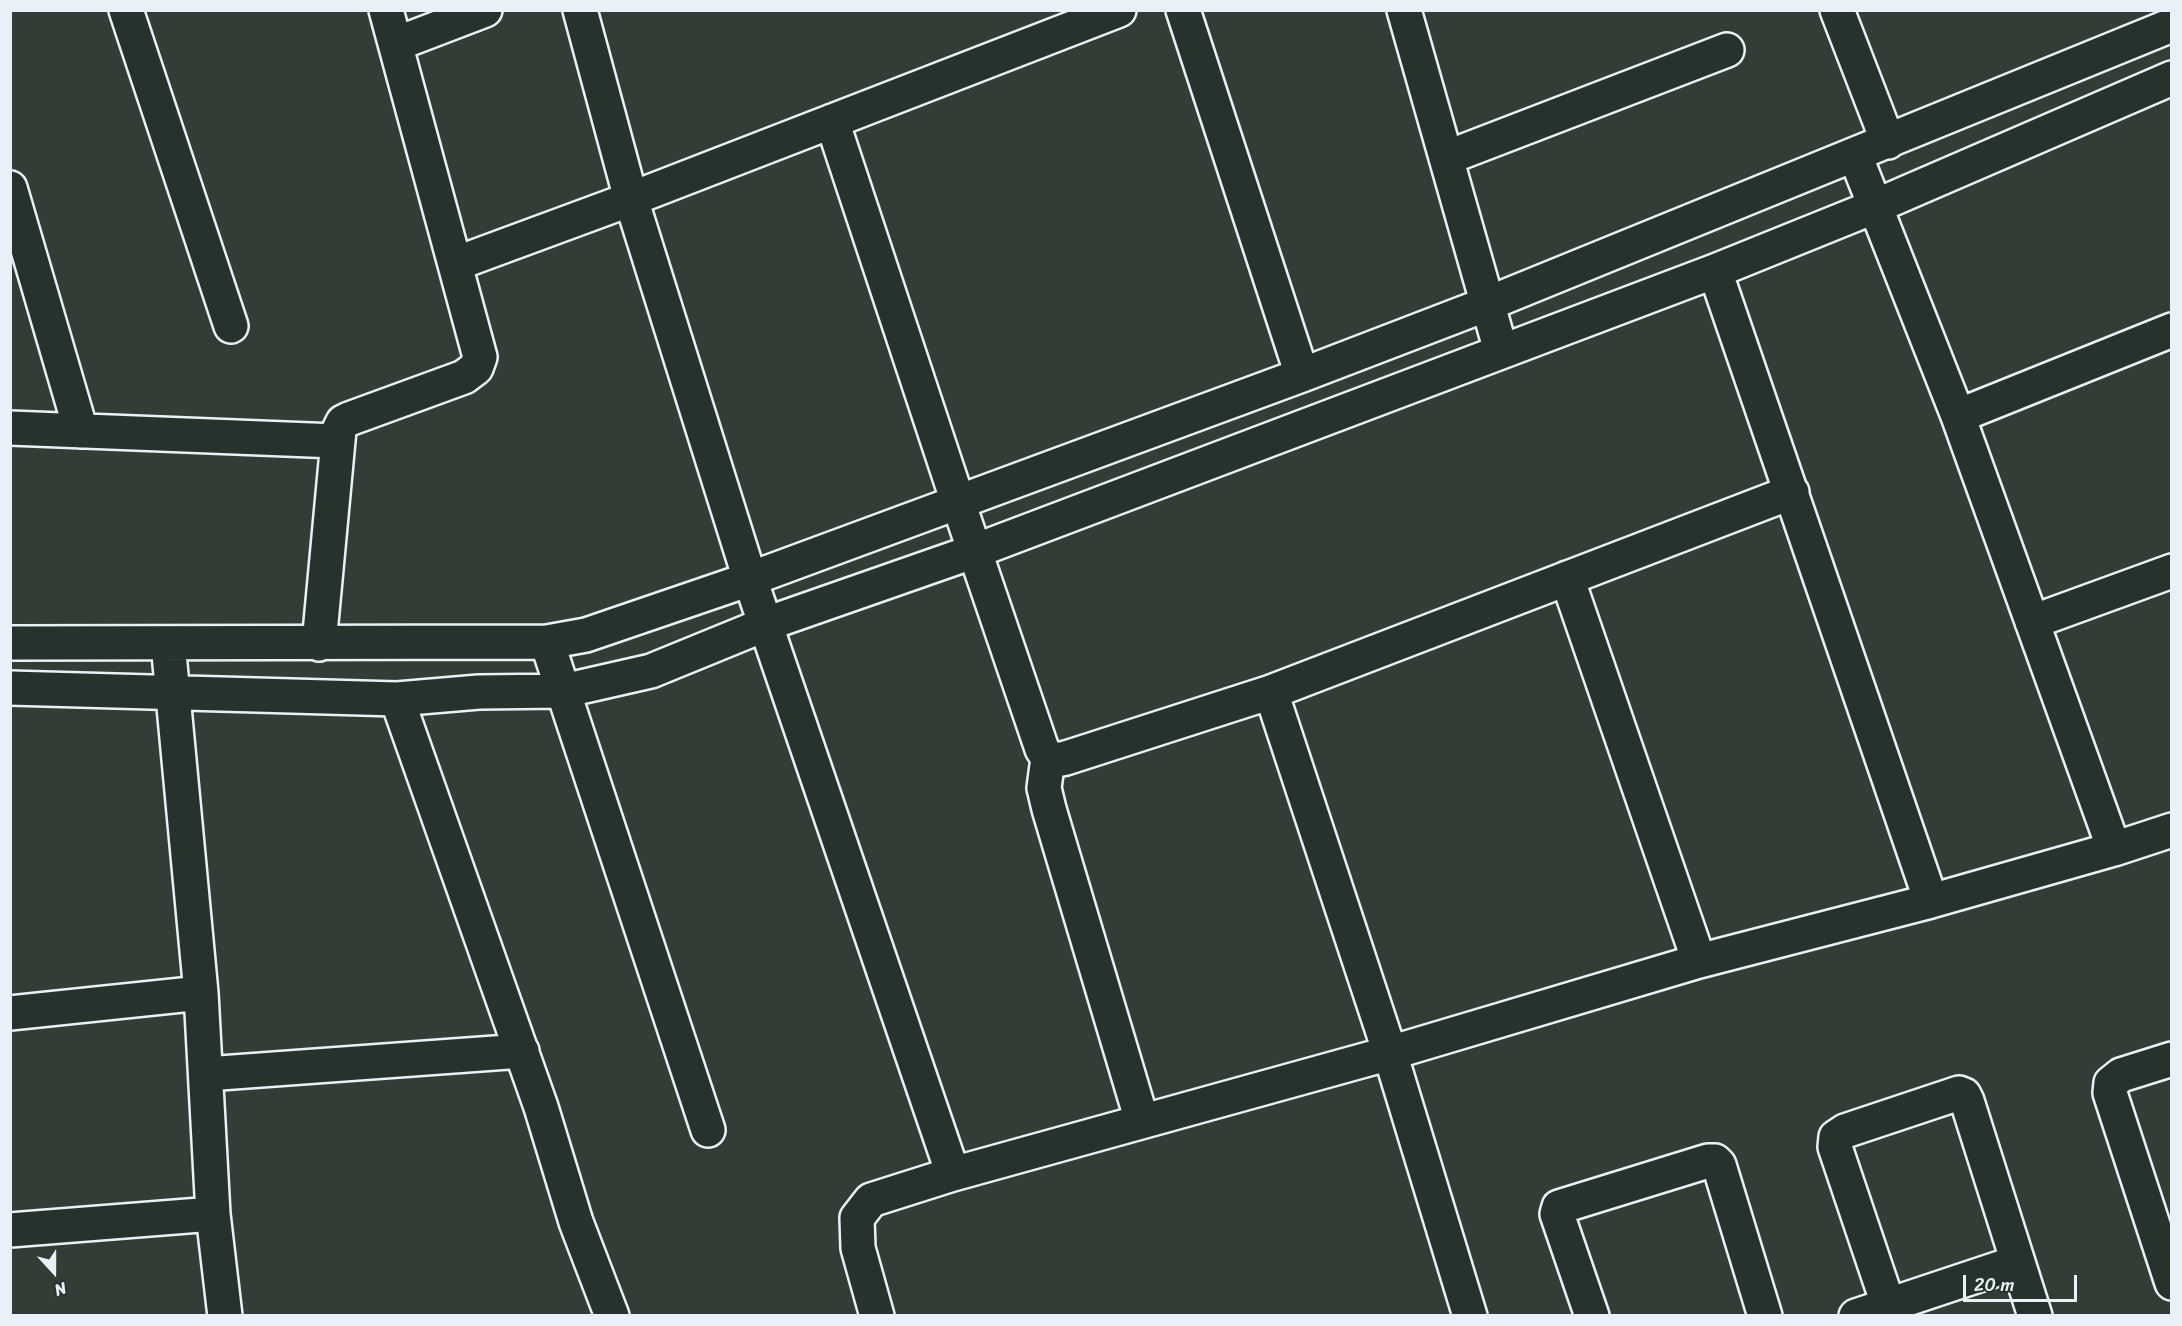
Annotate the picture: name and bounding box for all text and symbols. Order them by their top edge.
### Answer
north arrow [24,1242,84,1302]
scale bar [1966,1263,2080,1301]
text: 20 m [1974,1269,2014,1301]
text: N [50,1274,71,1305]

